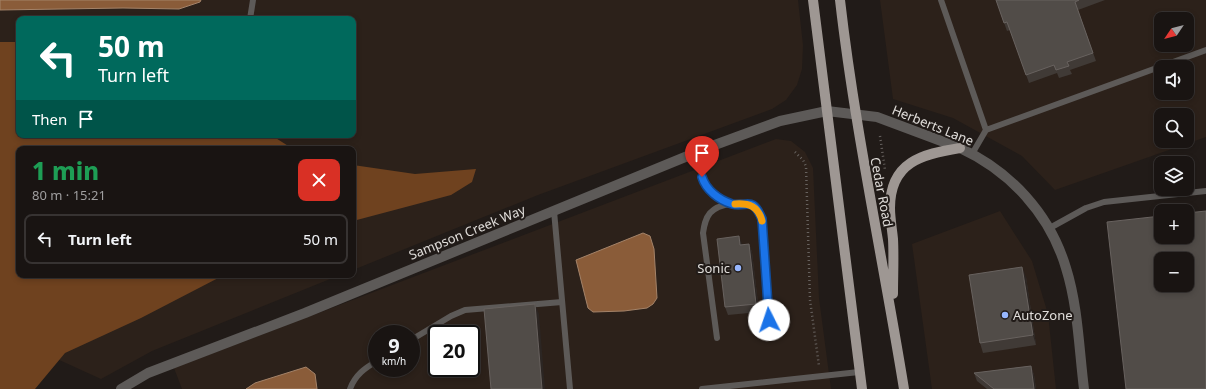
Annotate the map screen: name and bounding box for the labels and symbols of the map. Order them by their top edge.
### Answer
north arrow [1154,12,1194,52]
street label: Herberts Lane [889,100,977,150]
pin [685,136,719,177]
street label: Cedar Road [866,156,898,228]
street label: Sampson Creek Way [406,200,528,264]
place label: Sonic [697,259,730,277]
marker: Sonic [733,263,743,273]
position arrow [748,299,790,341]
place label: AutoZone [1013,306,1073,324]
marker: AutoZone [1000,310,1010,320]
speed limit sign: 20 [428,325,480,377]

